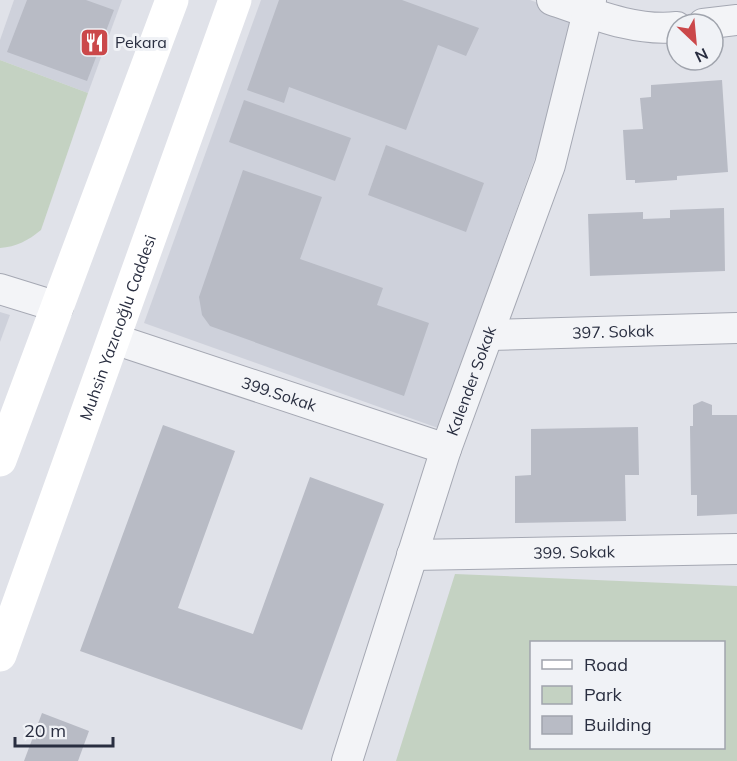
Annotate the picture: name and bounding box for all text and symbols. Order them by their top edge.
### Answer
north arrow [665,12,725,72]
restaurant icon: Pekara [78,26,110,58]
place label: Pekara [115,32,167,52]
text: N [692,44,711,67]
street label: Muhsin Yazıcıoğlu Caddesi [75,232,160,423]
street label: 397. Sokak [572,320,655,343]
street label: Kalender Sokak [442,323,500,438]
street label: 399.Sokak [239,372,320,416]
street label: 399. Sokak [533,541,616,563]
legend [530,641,725,749]
text: Road [584,653,628,676]
text: Park [584,683,623,706]
scale bar [15,710,112,748]
text: Building [584,713,652,736]
text: 20 m [24,719,66,742]

